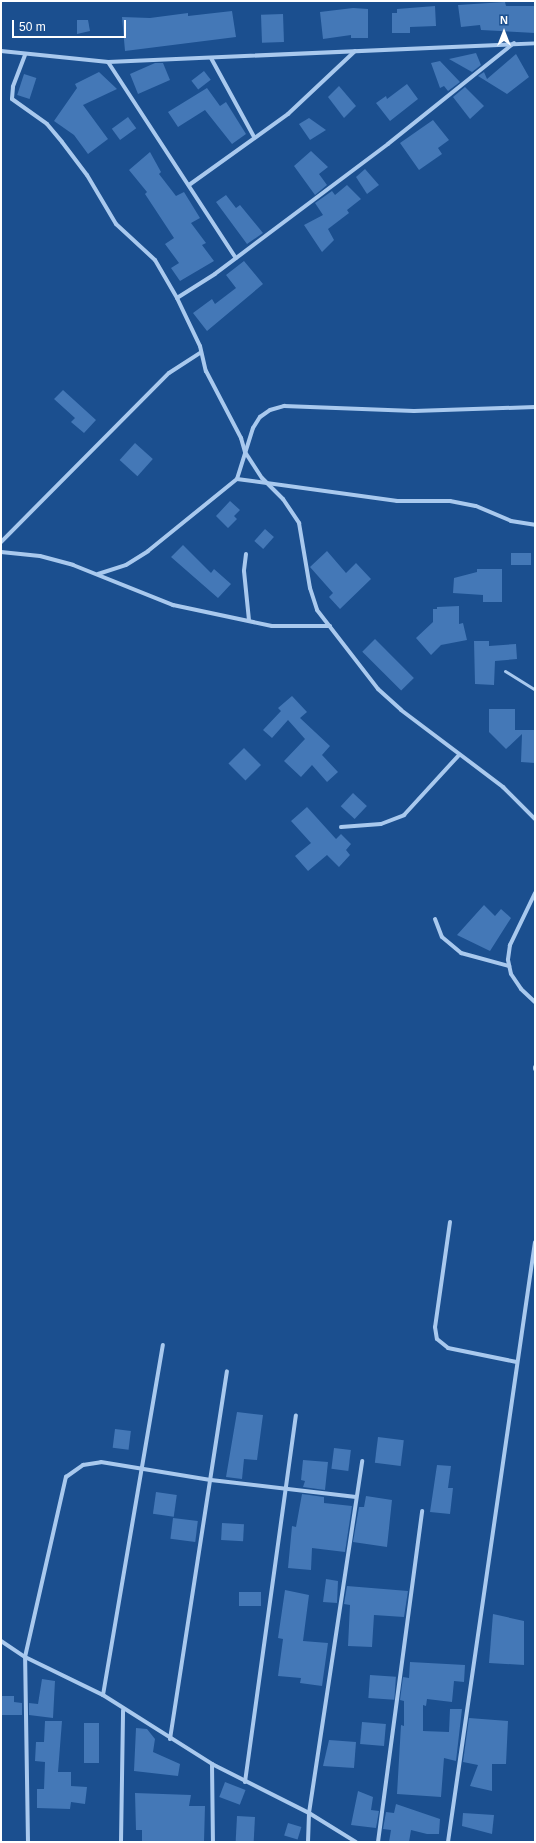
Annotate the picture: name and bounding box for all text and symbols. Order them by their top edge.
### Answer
scale bar [14,12,128,38]
north arrow [484,12,524,52]
text: N [500,14,508,26]
text: 50 m [19,20,46,34]

